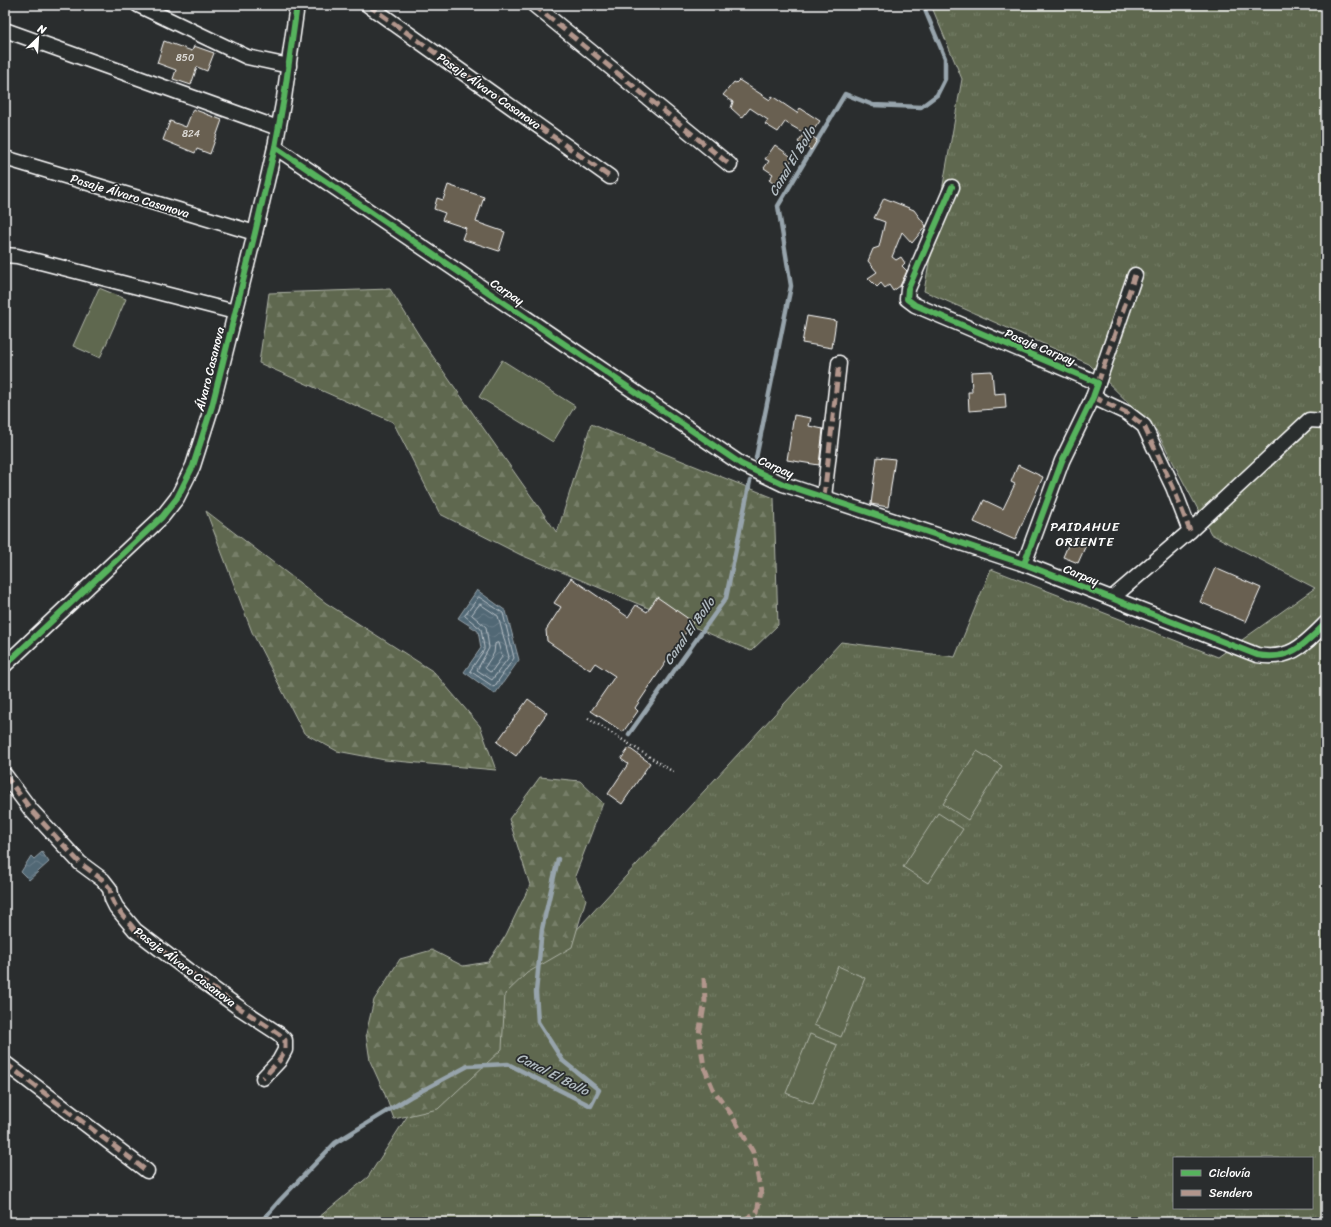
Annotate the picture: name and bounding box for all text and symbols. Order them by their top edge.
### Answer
north arrow [18,18,58,58]
text: N [34,19,50,40]
street label: Pasaje Álvaro Casanova [432,47,546,135]
house number: 850 [176,49,194,67]
water label: Canal El Bollo [762,120,823,201]
house number: 824 [182,125,200,143]
street label: Pasaje Álvaro Casanova [68,167,192,225]
street label: Carpay [486,273,529,312]
street label: Pasaje Carpay [1001,322,1079,372]
street label: Álvaro Casanova [189,324,231,414]
street label: Carpay [755,449,798,485]
district label: PAIDAHUE ORIENTE [1050,515,1120,553]
street label: Carpay [1060,558,1103,592]
water label: Canal El Bollo [657,591,722,670]
street label: Pasaje Álvaro Casanova [129,921,241,1013]
water label: Canal El Bollo [513,1046,594,1103]
legend [1173,1157,1313,1209]
text: Ciclovía [1209,1162,1250,1184]
text: Sendero [1209,1182,1253,1204]

